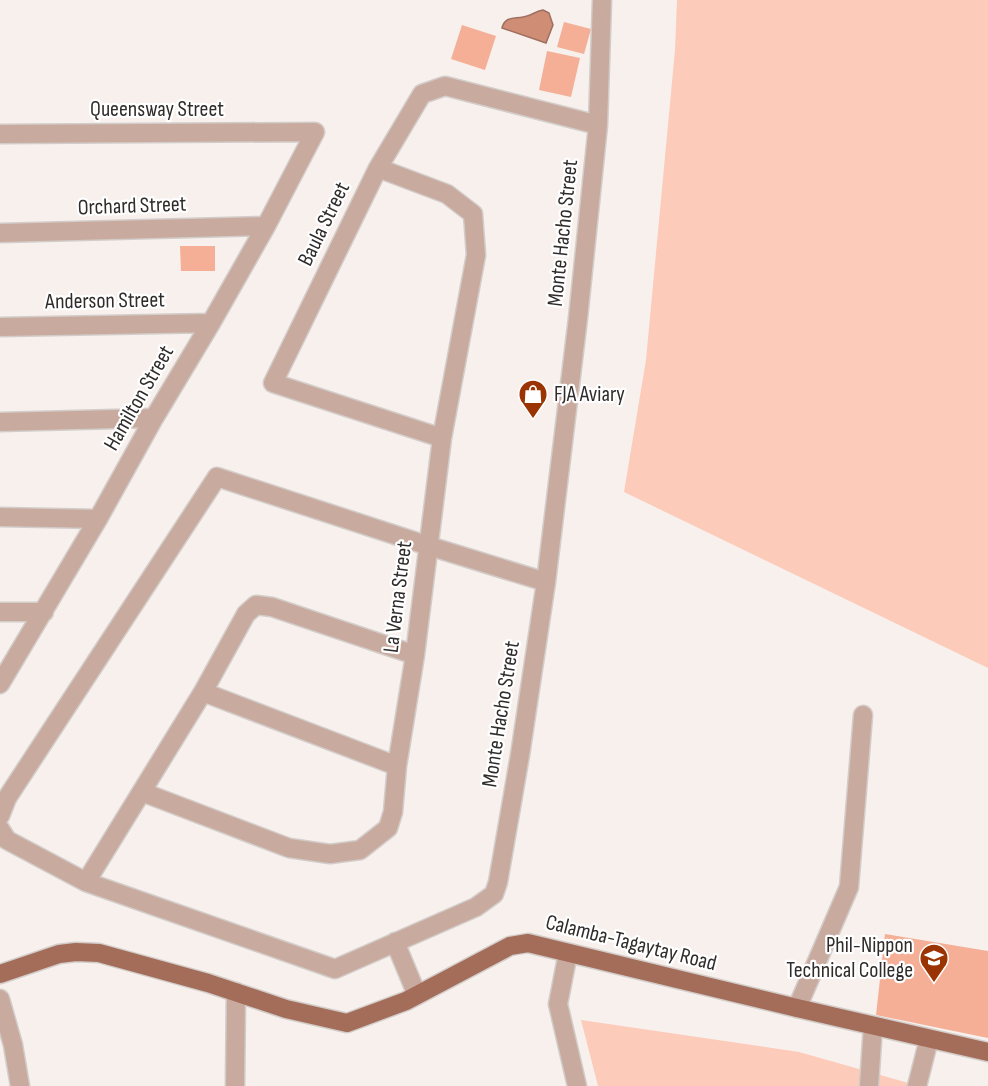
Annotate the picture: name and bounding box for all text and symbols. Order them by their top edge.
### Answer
street label: Queensway Street [90,96,224,123]
street label: Monte Hacho Street [542,158,584,308]
street label: Baula Street [292,177,356,270]
street label: Orchard Street [77,191,187,221]
street label: Anderson Street [44,286,165,316]
street label: Hamilton Street [98,340,180,455]
shop icon: FJA Aviary [517,378,549,420]
place label: FJA Aviary [554,381,625,408]
street label: La Verna Street [378,539,418,654]
street label: Monte Hacho Street [476,639,526,789]
street label: Calamba-Tagaytay Road [543,909,719,977]
place label: Phil-Nippon Technical College [786,932,913,984]
school or university icon: Phil-Nippon Technical College [918,942,950,984]

